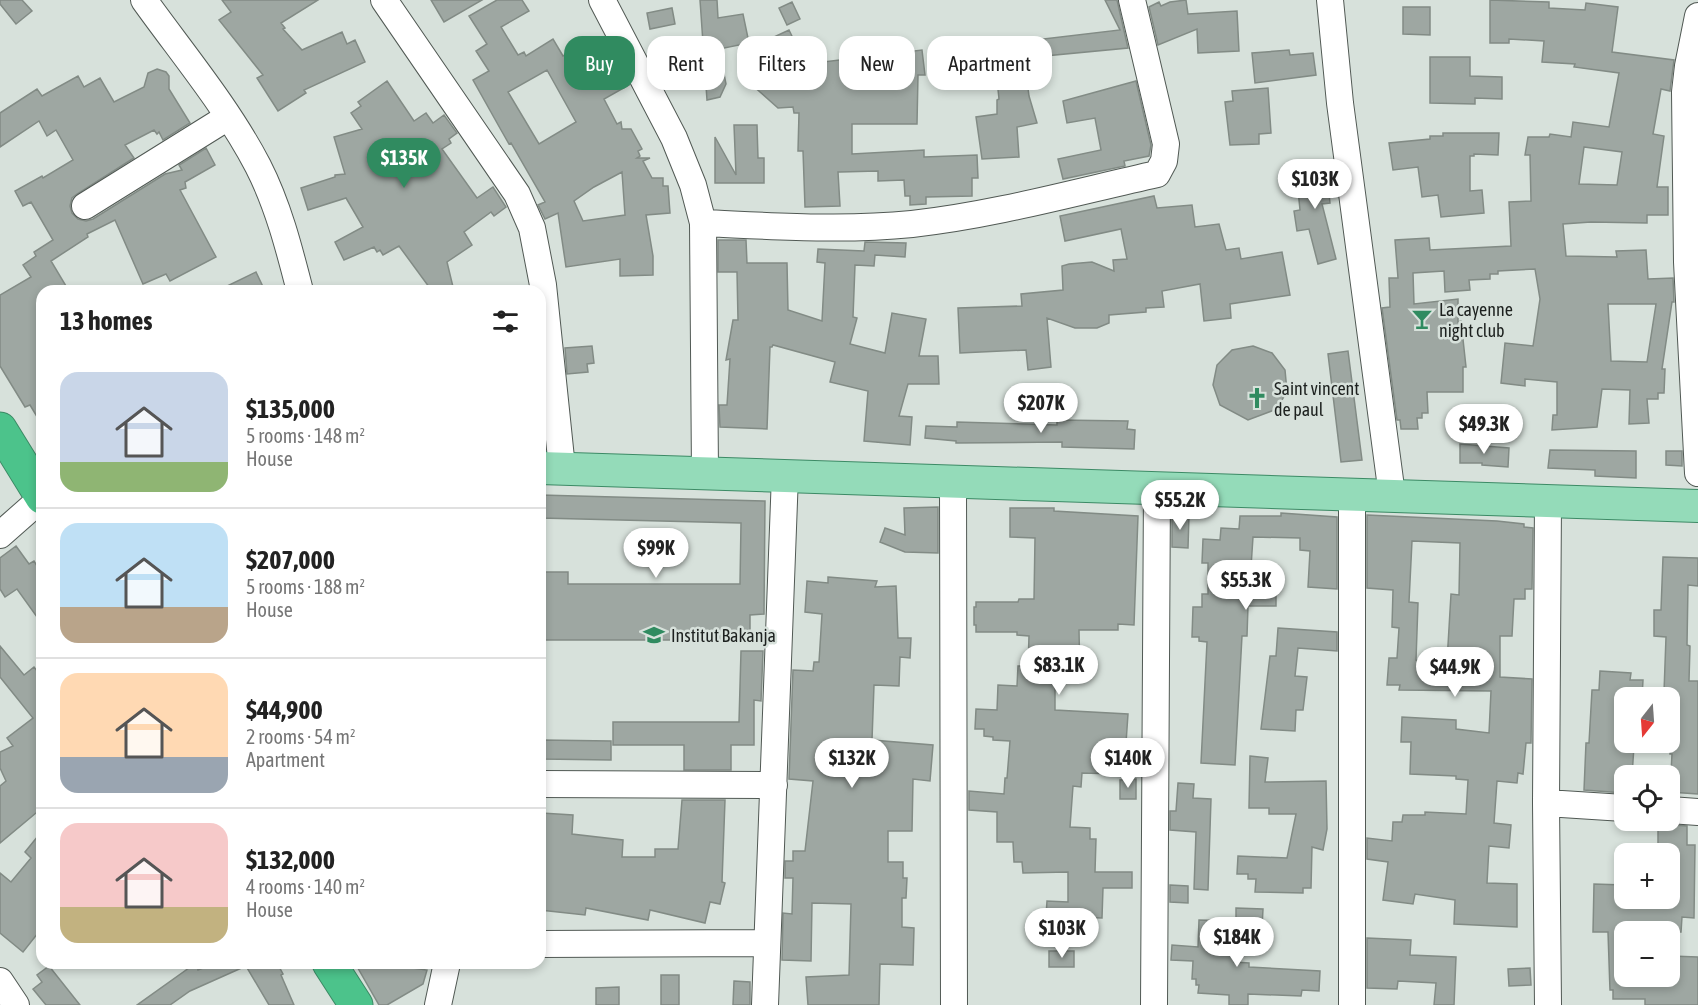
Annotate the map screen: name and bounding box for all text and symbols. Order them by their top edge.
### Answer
chip: Buy [564,36,635,90]
chip: Rent [647,36,725,90]
chip: Filters [737,36,827,90]
chip: New [839,36,915,90]
chip: Apartment [927,36,1052,90]
pin: $135K [362,138,446,189]
text: $135K [381,146,427,169]
pin: $103K [1273,159,1357,210]
text: $103K [1292,167,1338,190]
place label: La cayenne night club [1439,299,1513,341]
icon: filters [489,305,522,338]
text: 13 homes [60,306,153,336]
bar icon: La cayenne night club [1410,307,1434,331]
place label: Saint vincent de paul [1274,378,1359,420]
pin: $207K [999,383,1083,434]
church icon: Saint vincent de paul [1245,386,1269,410]
text: $207K [1018,391,1064,414]
text: $135,000 [246,394,335,424]
icon: home [108,396,180,468]
pin: $49.3K [1435,404,1533,455]
text: $49.3K [1459,412,1509,435]
text: 5 rooms · 148 m² [246,424,365,447]
text: House [246,447,293,470]
pin: $55.2K [1131,480,1229,531]
text: $55.2K [1155,488,1205,511]
pin: $99K [620,528,692,579]
text: $99K [638,536,675,559]
text: $207,000 [246,545,335,575]
icon: home [108,547,180,619]
pin: $55.3K [1197,560,1295,611]
text: $55.3K [1221,568,1271,591]
text: 5 rooms · 188 m² [246,575,365,598]
text: House [246,598,293,621]
school or university icon: Institut Bakanja [642,623,666,647]
place label: Institut Bakanja [671,625,776,646]
pin: $83.1K [1010,645,1108,696]
pin: $44.9K [1406,647,1504,698]
text: $83.1K [1034,653,1084,676]
text: $44.9K [1430,655,1480,678]
north arrow [1614,687,1680,753]
map controls [1614,687,1680,987]
text: $44,900 [246,695,323,725]
icon: home [108,697,180,769]
text: 2 rooms · 54 m² [246,725,356,748]
pin: $132K [810,738,894,789]
pin: $140K [1086,738,1170,789]
text: $132K [829,746,875,769]
text: $140K [1105,746,1151,769]
text: Apartment [246,748,325,771]
button: locate [1614,765,1680,831]
button: + [1614,843,1680,909]
text: $132,000 [246,845,335,875]
icon: home [108,847,180,919]
text: 4 rooms · 140 m² [246,875,365,898]
text: House [246,898,293,921]
pin: $103K [1020,908,1104,959]
text: $103K [1039,916,1085,939]
pin: $184K [1195,917,1279,968]
button: − [1614,921,1680,987]
text: $184K [1214,925,1260,948]

